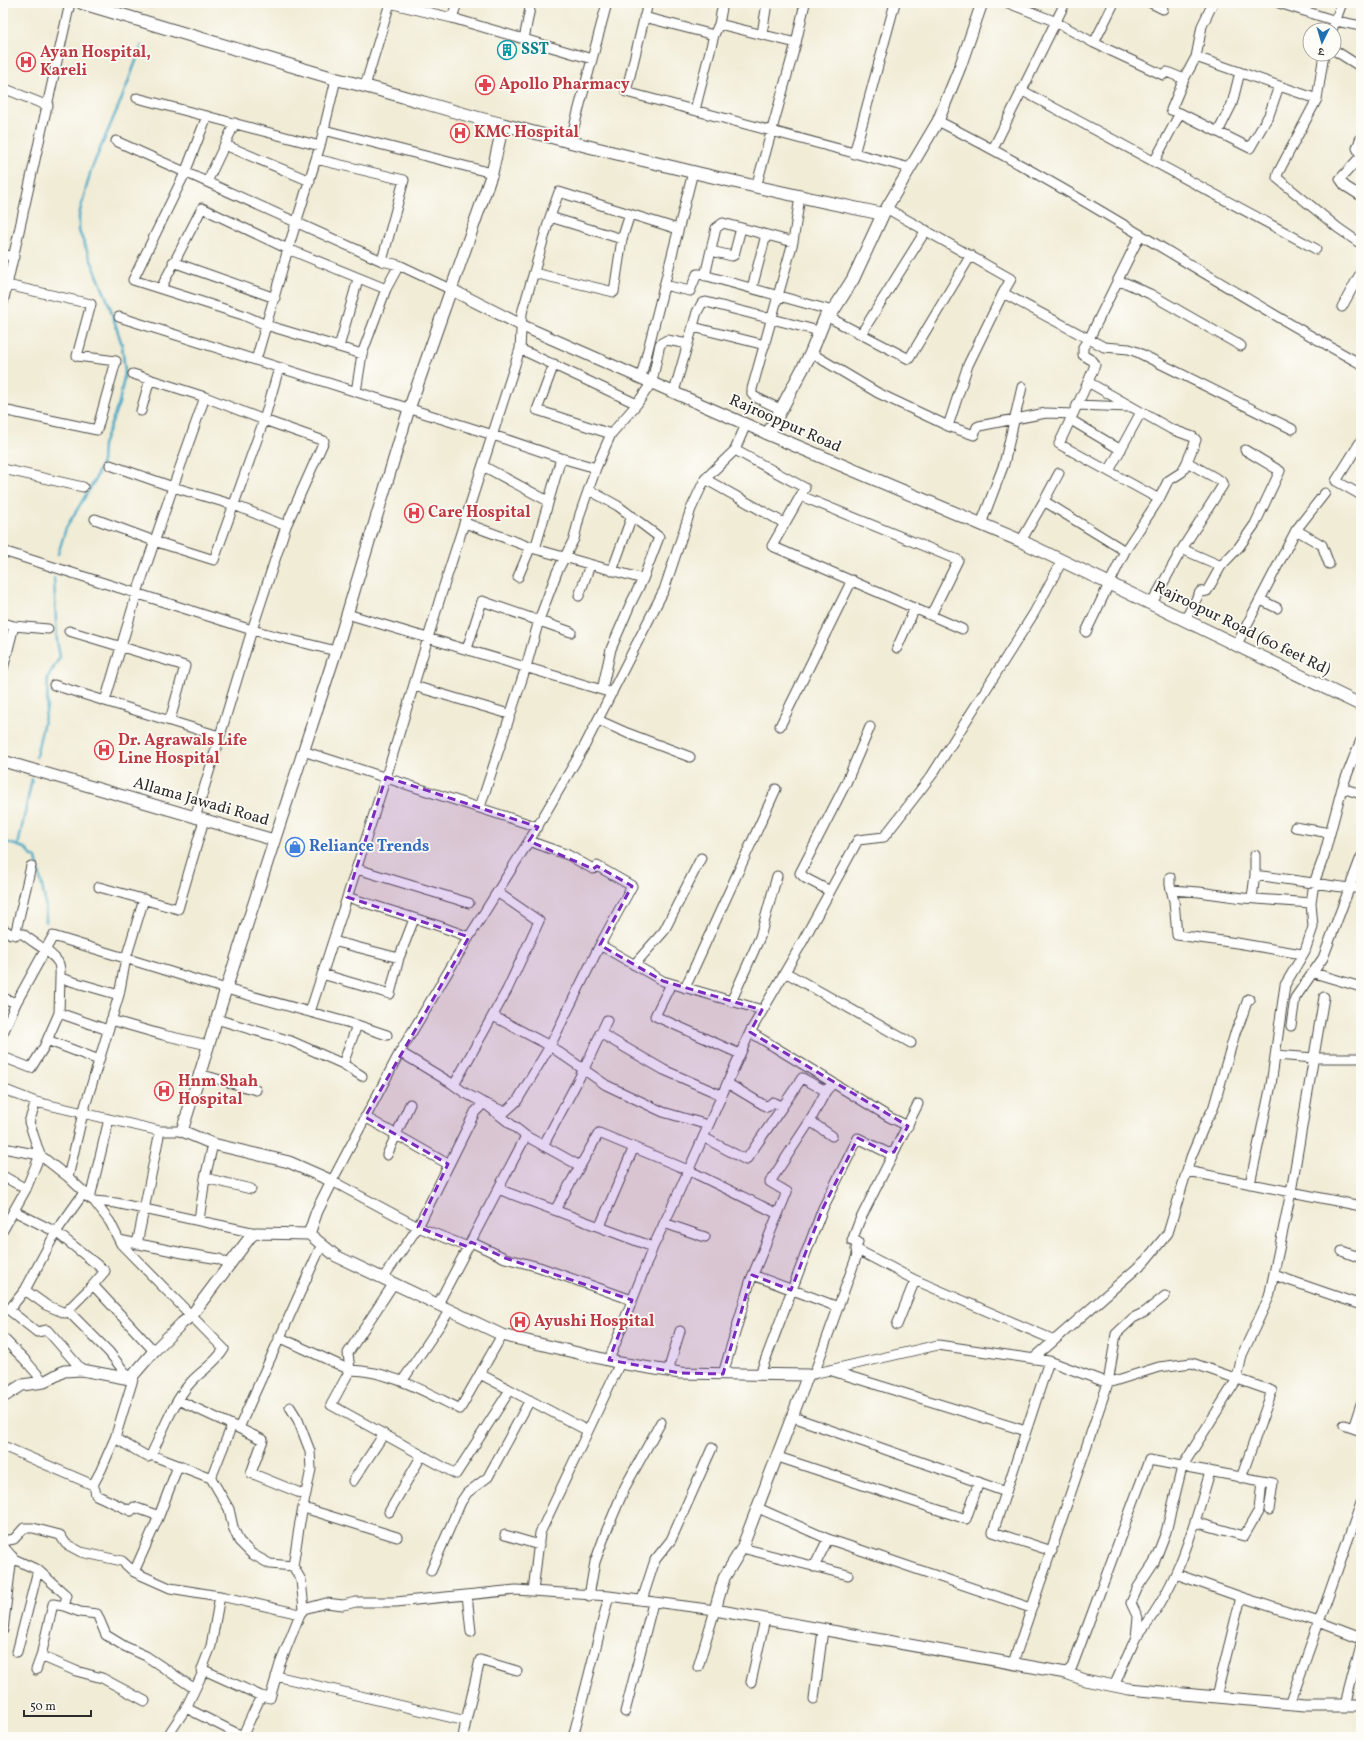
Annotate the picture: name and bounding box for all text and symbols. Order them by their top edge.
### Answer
north arrow [1302,22,1342,62]
building icon: SST [496,39,518,61]
place label: SST [521,39,549,61]
place label: Ayan Hospital, Kareli [40,42,151,82]
text: उ [1316,43,1326,58]
hospital icon: Ayan Hospital, Kareli [15,51,37,73]
pharmacy icon: Apollo Pharmacy [474,74,496,96]
place label: Apollo Pharmacy [499,74,630,96]
hospital icon: KMC Hospital [449,122,471,144]
place label: KMC Hospital [474,122,580,144]
street label: Rajrooppur Road [725,389,845,459]
hospital icon: Care Hospital [403,502,425,524]
place label: Care Hospital [428,502,531,524]
street label: Rajroopur Road (60 feet Rd) [1150,577,1334,682]
place label: Dr. Agrawals Life Line Hospital [118,730,247,770]
hospital icon: Dr. Agrawals Life Line Hospital [93,739,115,761]
street label: Allama Jawadi Road [130,772,272,832]
shop icon: Reliance Trends [284,836,306,858]
place label: Reliance Trends [309,836,429,858]
place label: Hnm Shah Hospital [178,1071,258,1111]
hospital icon: Hnm Shah Hospital [153,1080,175,1102]
hospital icon: Ayushi Hospital [509,1311,531,1333]
place label: Ayushi Hospital [534,1311,655,1333]
scale bar [24,1692,91,1718]
text: 50 m [30,1699,56,1715]

